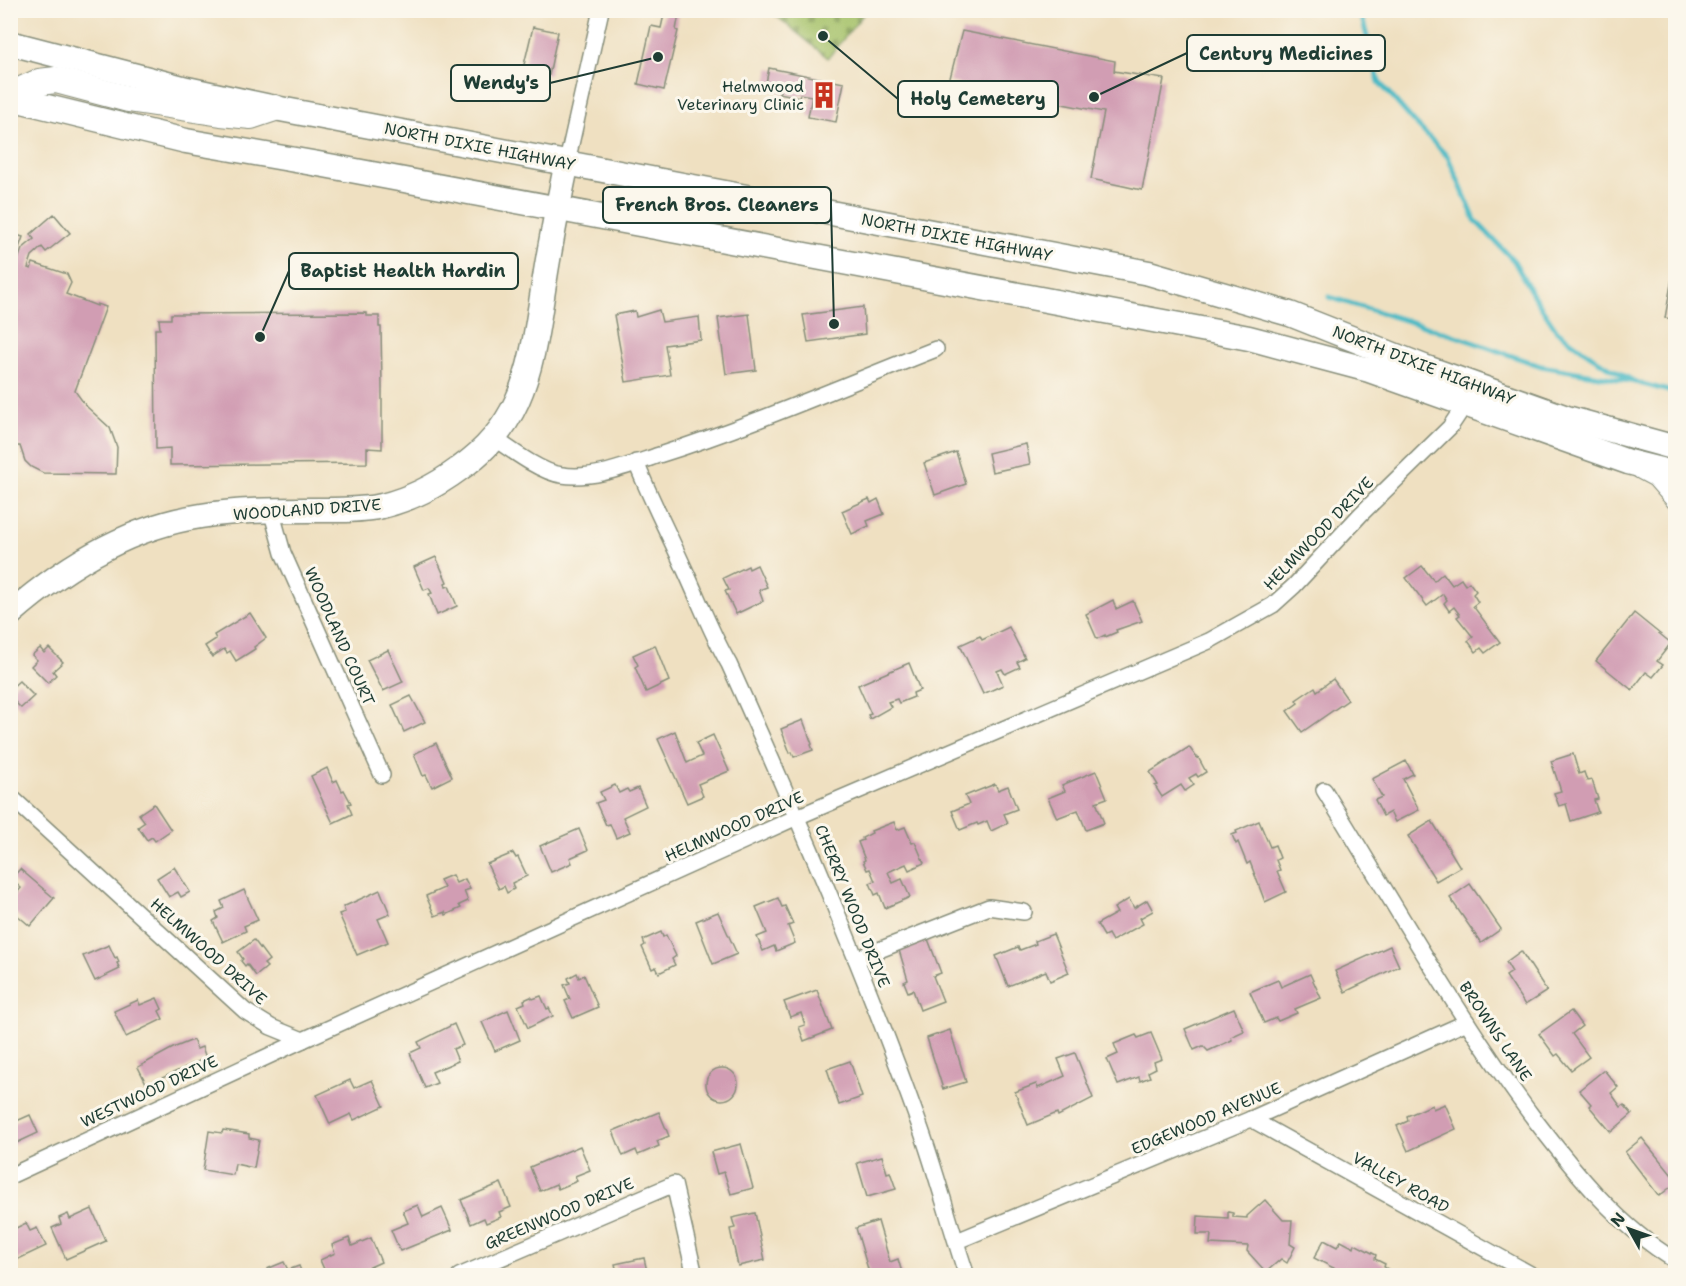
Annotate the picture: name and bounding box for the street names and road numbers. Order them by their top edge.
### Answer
street label: NORTH DIXIE HIGHWAY [383,118,578,175]
street label: NORTH DIXIE HIGHWAY [860,209,1055,266]
street label: NORTH DIXIE HIGHWAY [1329,321,1519,410]
street label: HELMWOOD DRIVE [1259,472,1378,595]
street label: WOODLAND DRIVE [232,494,382,525]
street label: WOODLAND COURT [300,564,380,709]
street label: HELMWOOD DRIVE [661,786,807,867]
street label: CHERRY WOOD DRIVE [810,822,895,991]
street label: HELMWOOD DRIVE [146,893,271,1009]
street label: BROWNS LANE [1454,977,1537,1085]
street label: WESTWOOD DRIVE [77,1050,221,1132]
street label: EDGEWOOD AVENUE [1128,1077,1284,1160]
street label: VALLEY ROAD [1349,1147,1453,1218]
street label: GREENWOOD DRIVE [481,1173,637,1254]

